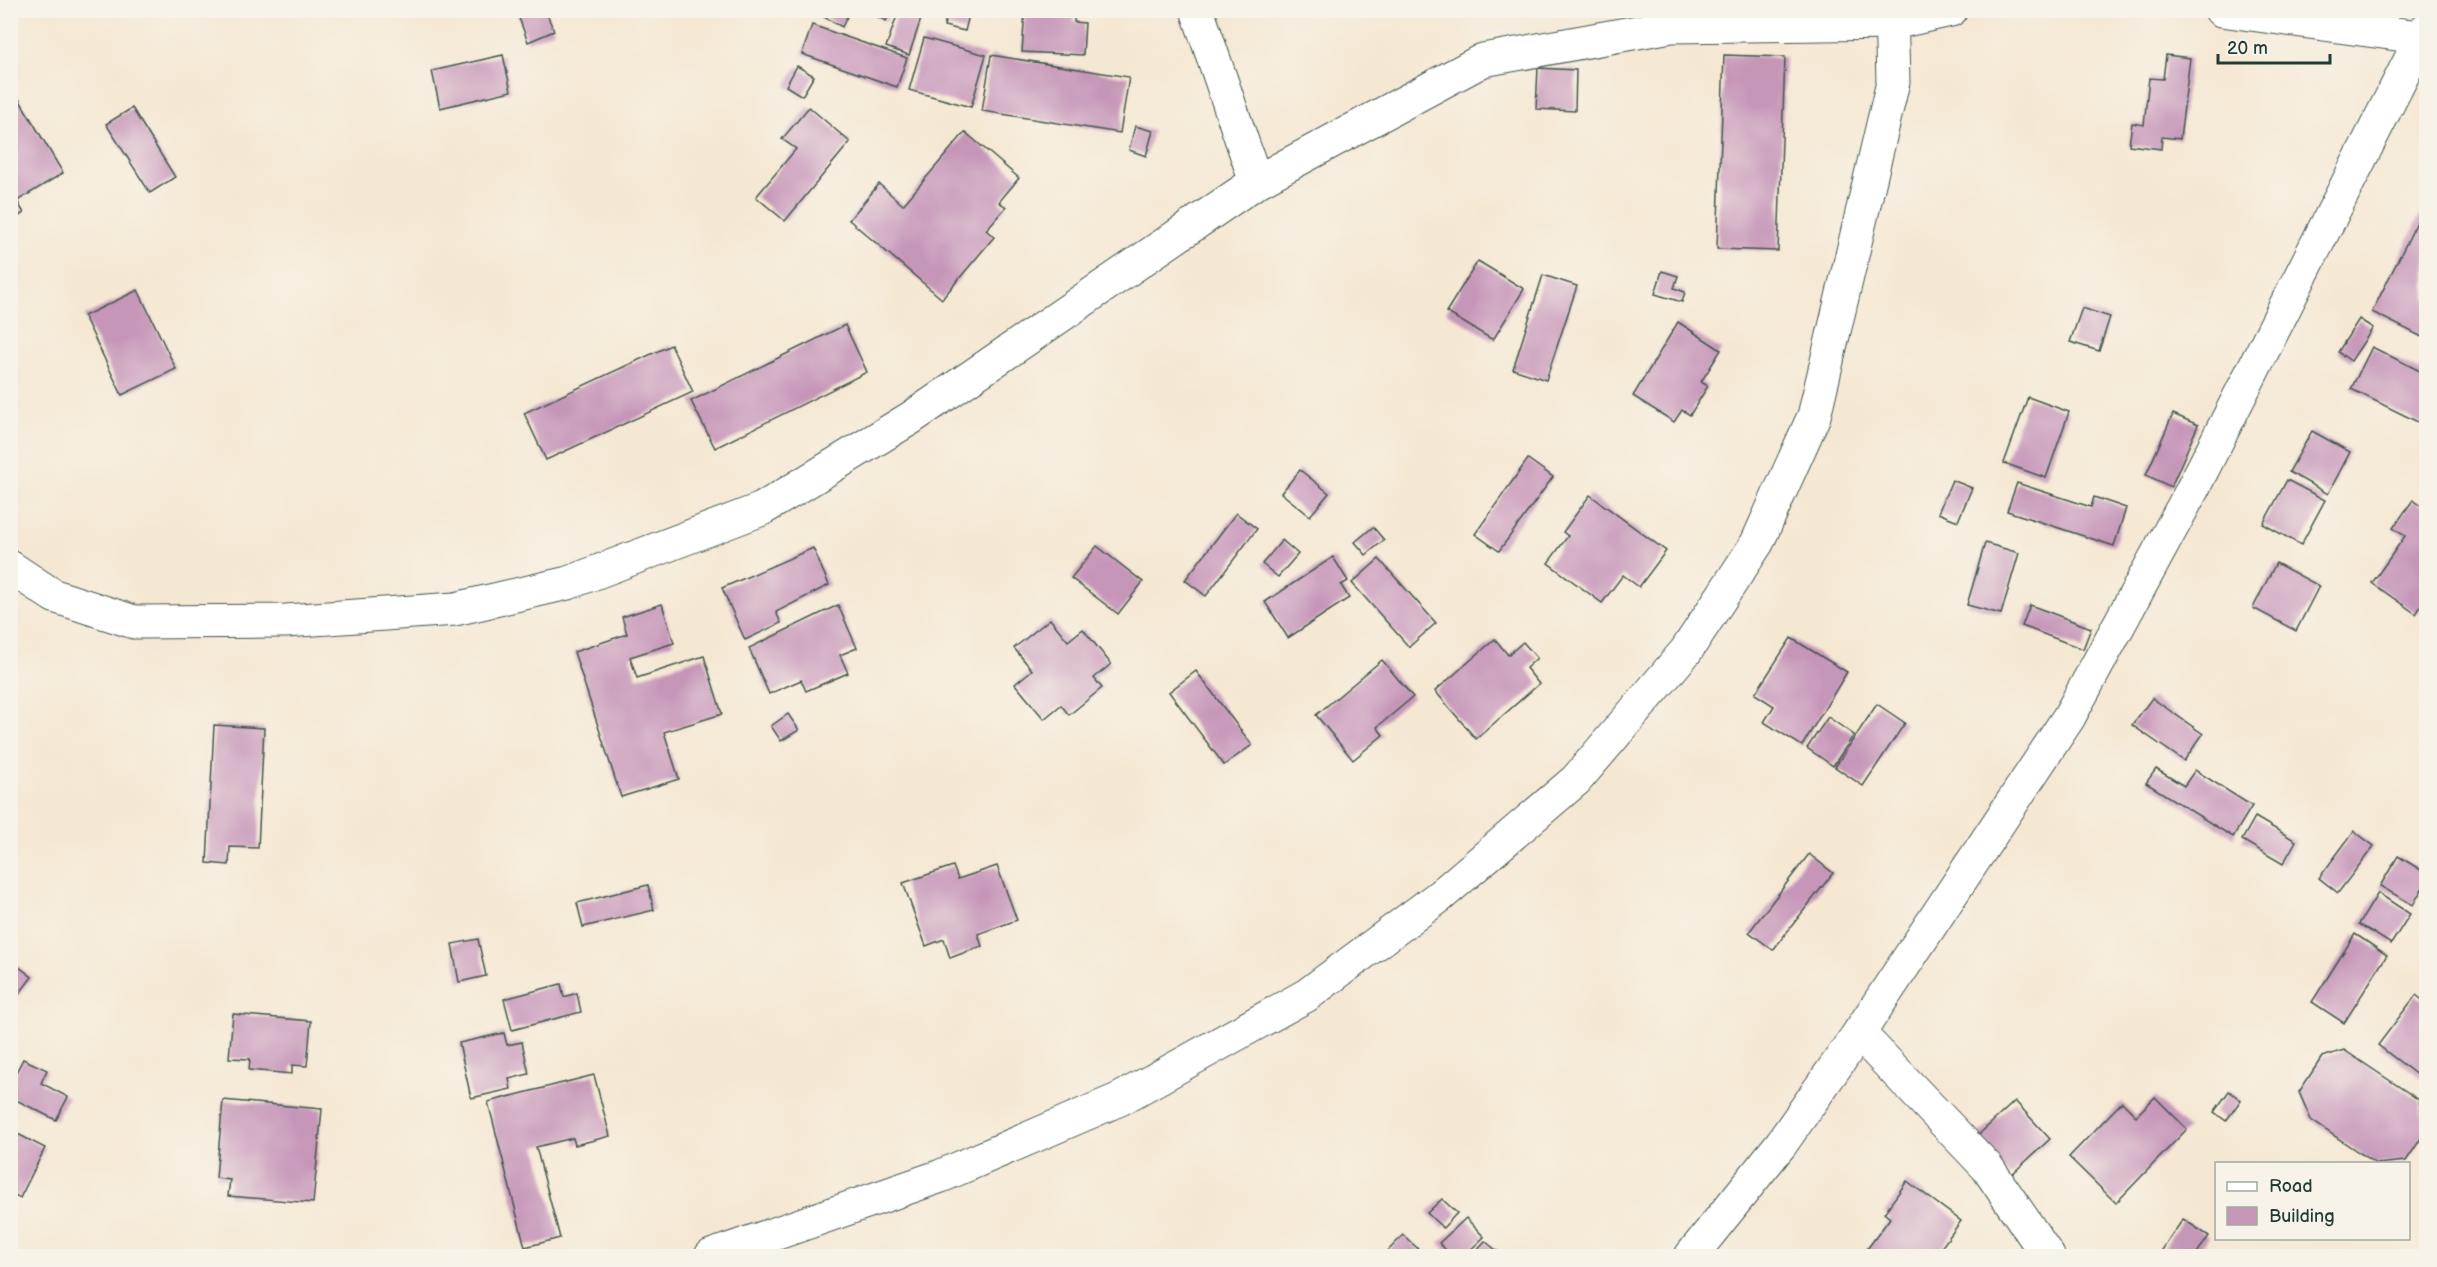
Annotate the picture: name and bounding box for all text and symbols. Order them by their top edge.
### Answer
scale bar [2218,27,2330,65]
text: 20 m [2227,38,2268,59]
legend [2215,1162,2410,1240]
text: Road [2269,1176,2313,1197]
text: Building [2269,1206,2335,1227]

